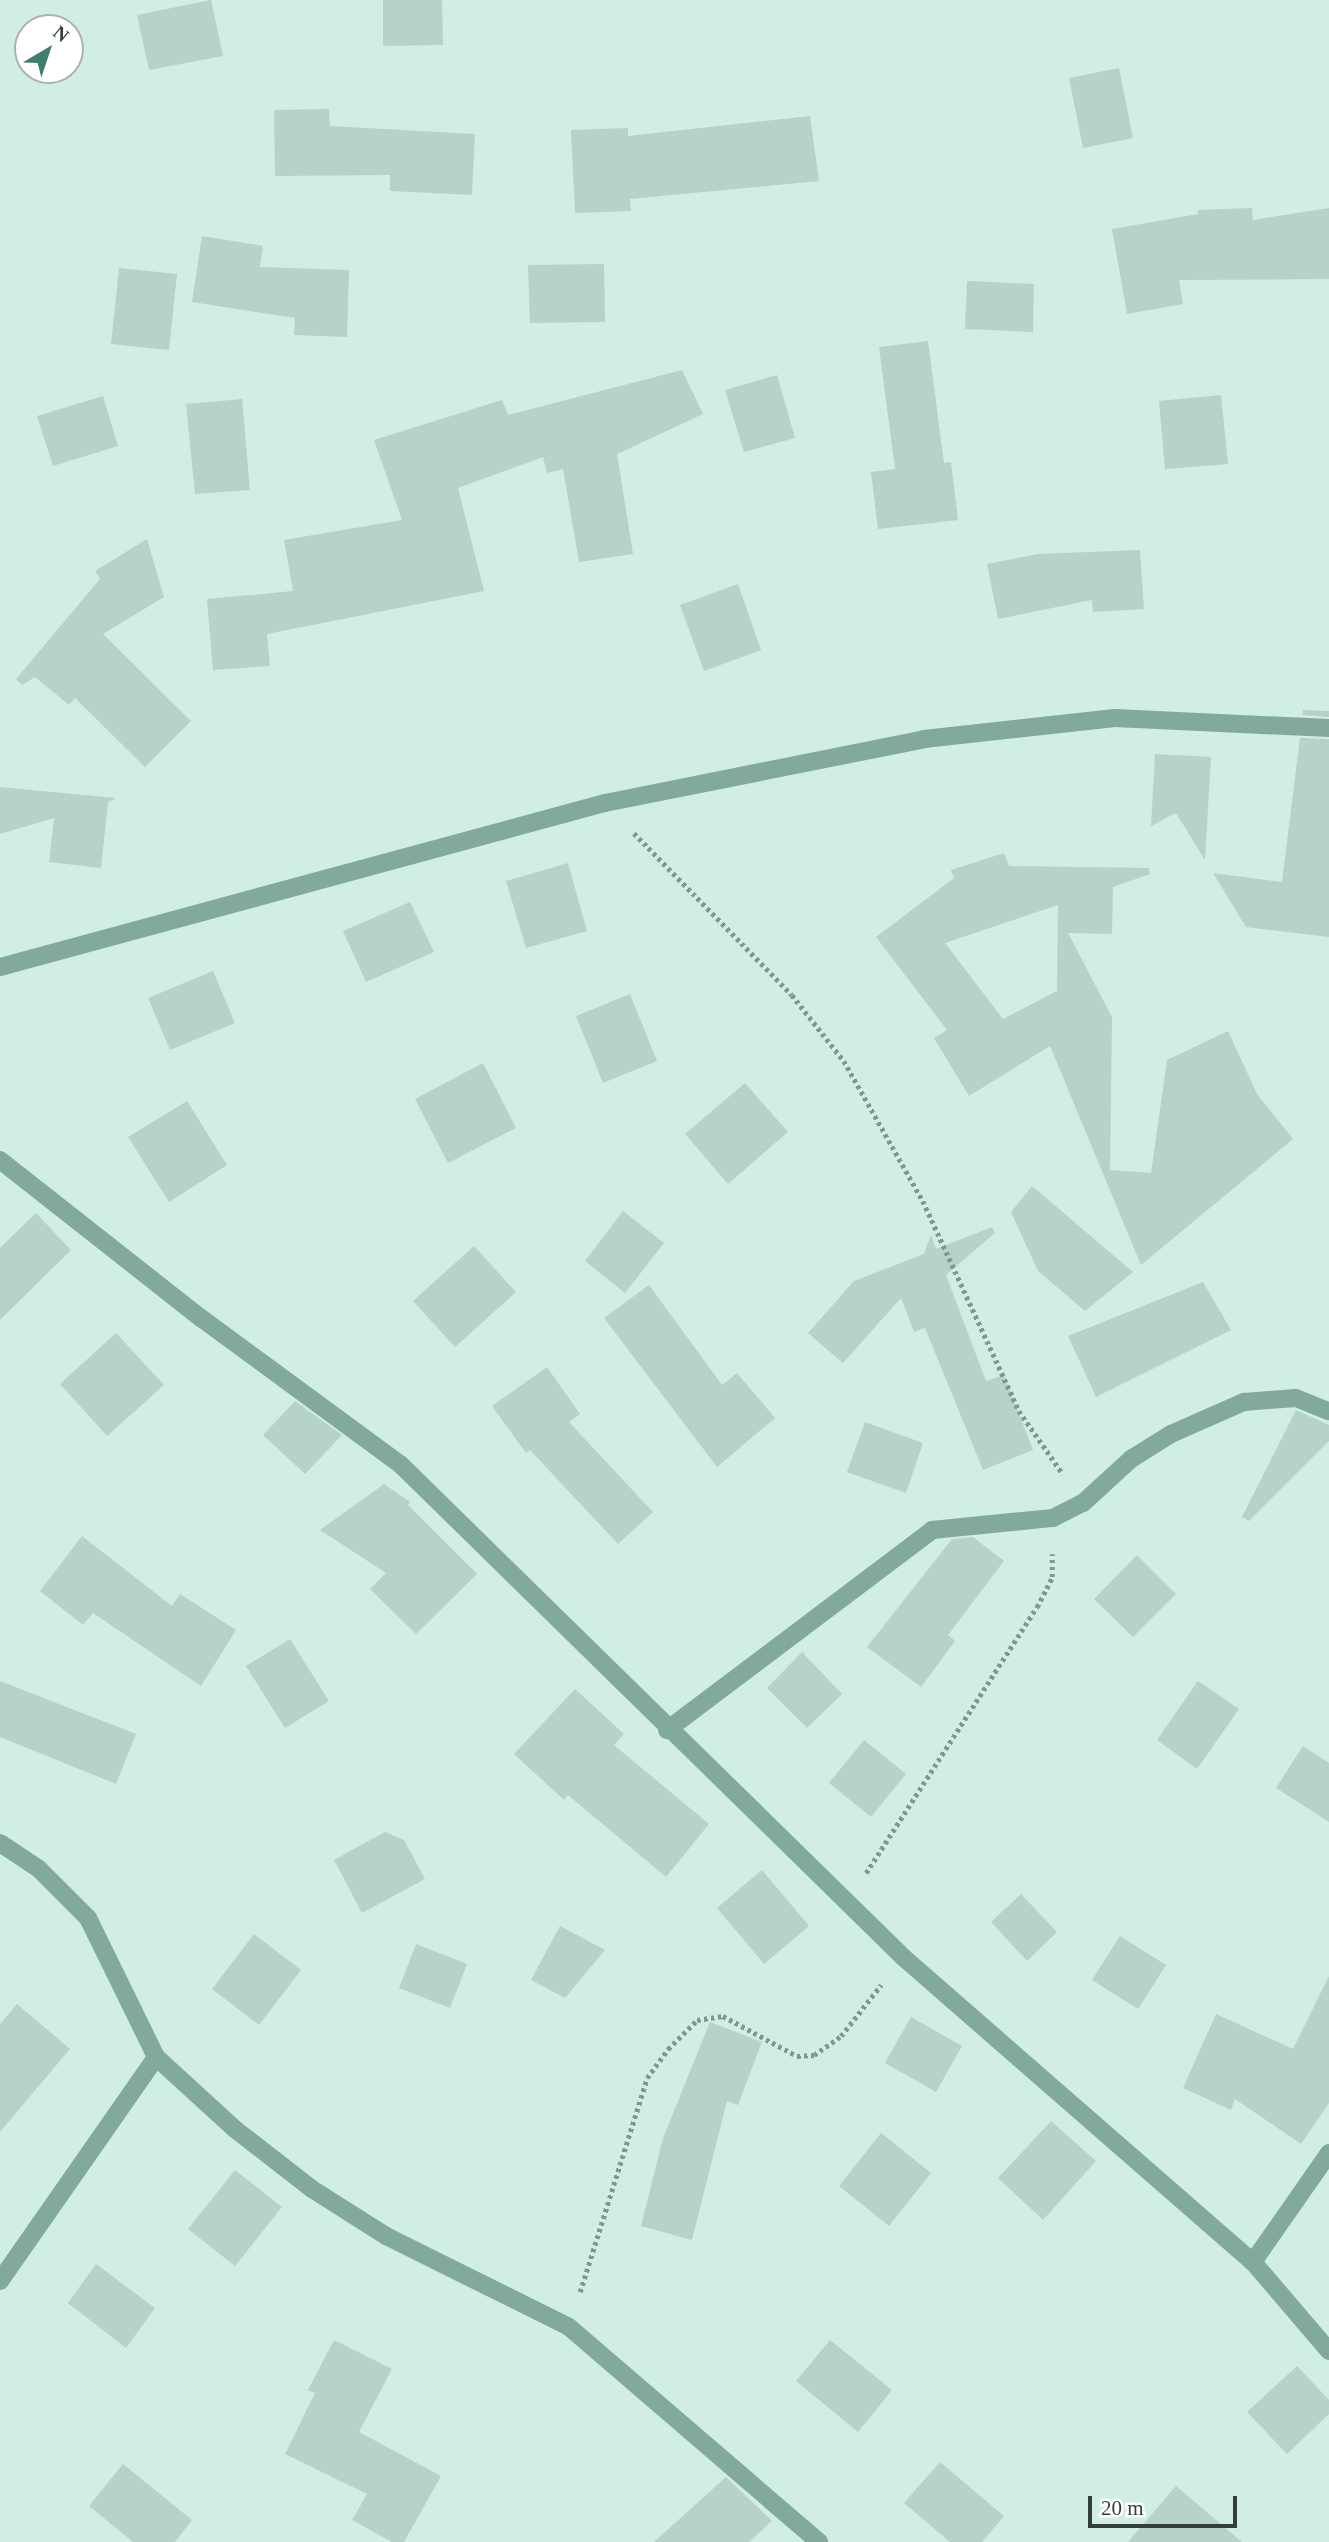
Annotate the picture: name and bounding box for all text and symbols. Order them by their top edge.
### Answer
north arrow [14,14,84,84]
text: N [49,21,73,46]
scale bar [1091,2482,1240,2526]
text: 20 m [1101,2496,1144,2520]

